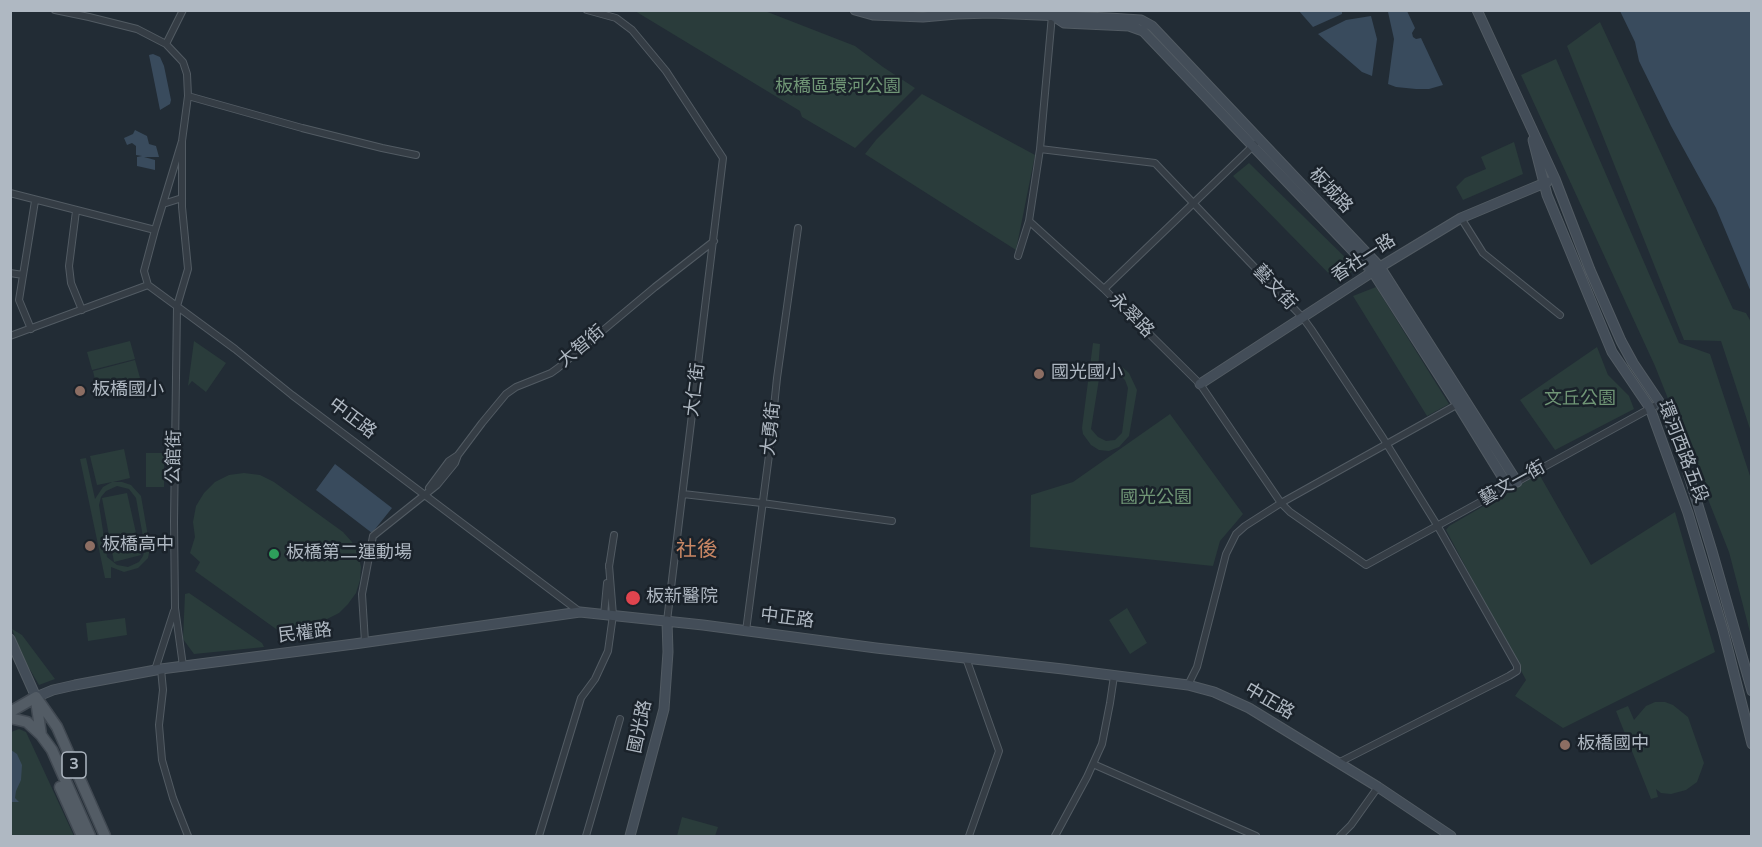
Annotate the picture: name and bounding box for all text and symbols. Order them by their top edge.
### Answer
park label: 板橋區環河公園 [775,77,901,99]
street label: 板城路 [1304,164,1356,218]
street label: 香社一路 [1328,230,1400,288]
street label: 藝文街 [1248,261,1300,315]
street label: 永翠路 [1104,289,1158,343]
street label: 大智街 [554,321,610,373]
street label: 大仁街 [682,362,710,418]
place label: 國光國小 [1051,363,1123,385]
marker: 國光國小 [1032,367,1046,381]
place label: 板橋國小 [92,380,164,402]
marker: 板橋國小 [73,384,87,398]
park label: 文丘公園 [1544,389,1616,411]
street label: 中正路 [324,394,380,444]
street label: 環河西路五段 [1653,398,1711,506]
street label: 大勇街 [758,401,786,457]
street label: 公館街 [164,430,186,484]
street label: 藝文一街 [1476,457,1550,511]
park label: 國光公園 [1120,488,1192,510]
place label: 板橋高中 [102,535,174,557]
district label: 社後 [676,538,718,564]
marker: 板橋高中 [83,539,97,553]
place label: 板橋第二運動場 [286,543,412,565]
marker: 板橋第二運動場 [267,547,281,561]
place label: 板新醫院 [646,587,718,609]
marker: 板新醫院 [624,589,642,607]
street label: 中正路 [759,605,815,633]
street label: 民權路 [277,620,333,648]
street label: 中正路 [1240,679,1298,725]
street label: 國光路 [625,698,657,756]
place label: 板橋國中 [1577,734,1649,756]
marker: 板橋國中 [1558,738,1572,752]
road number: 3 [62,752,86,778]

